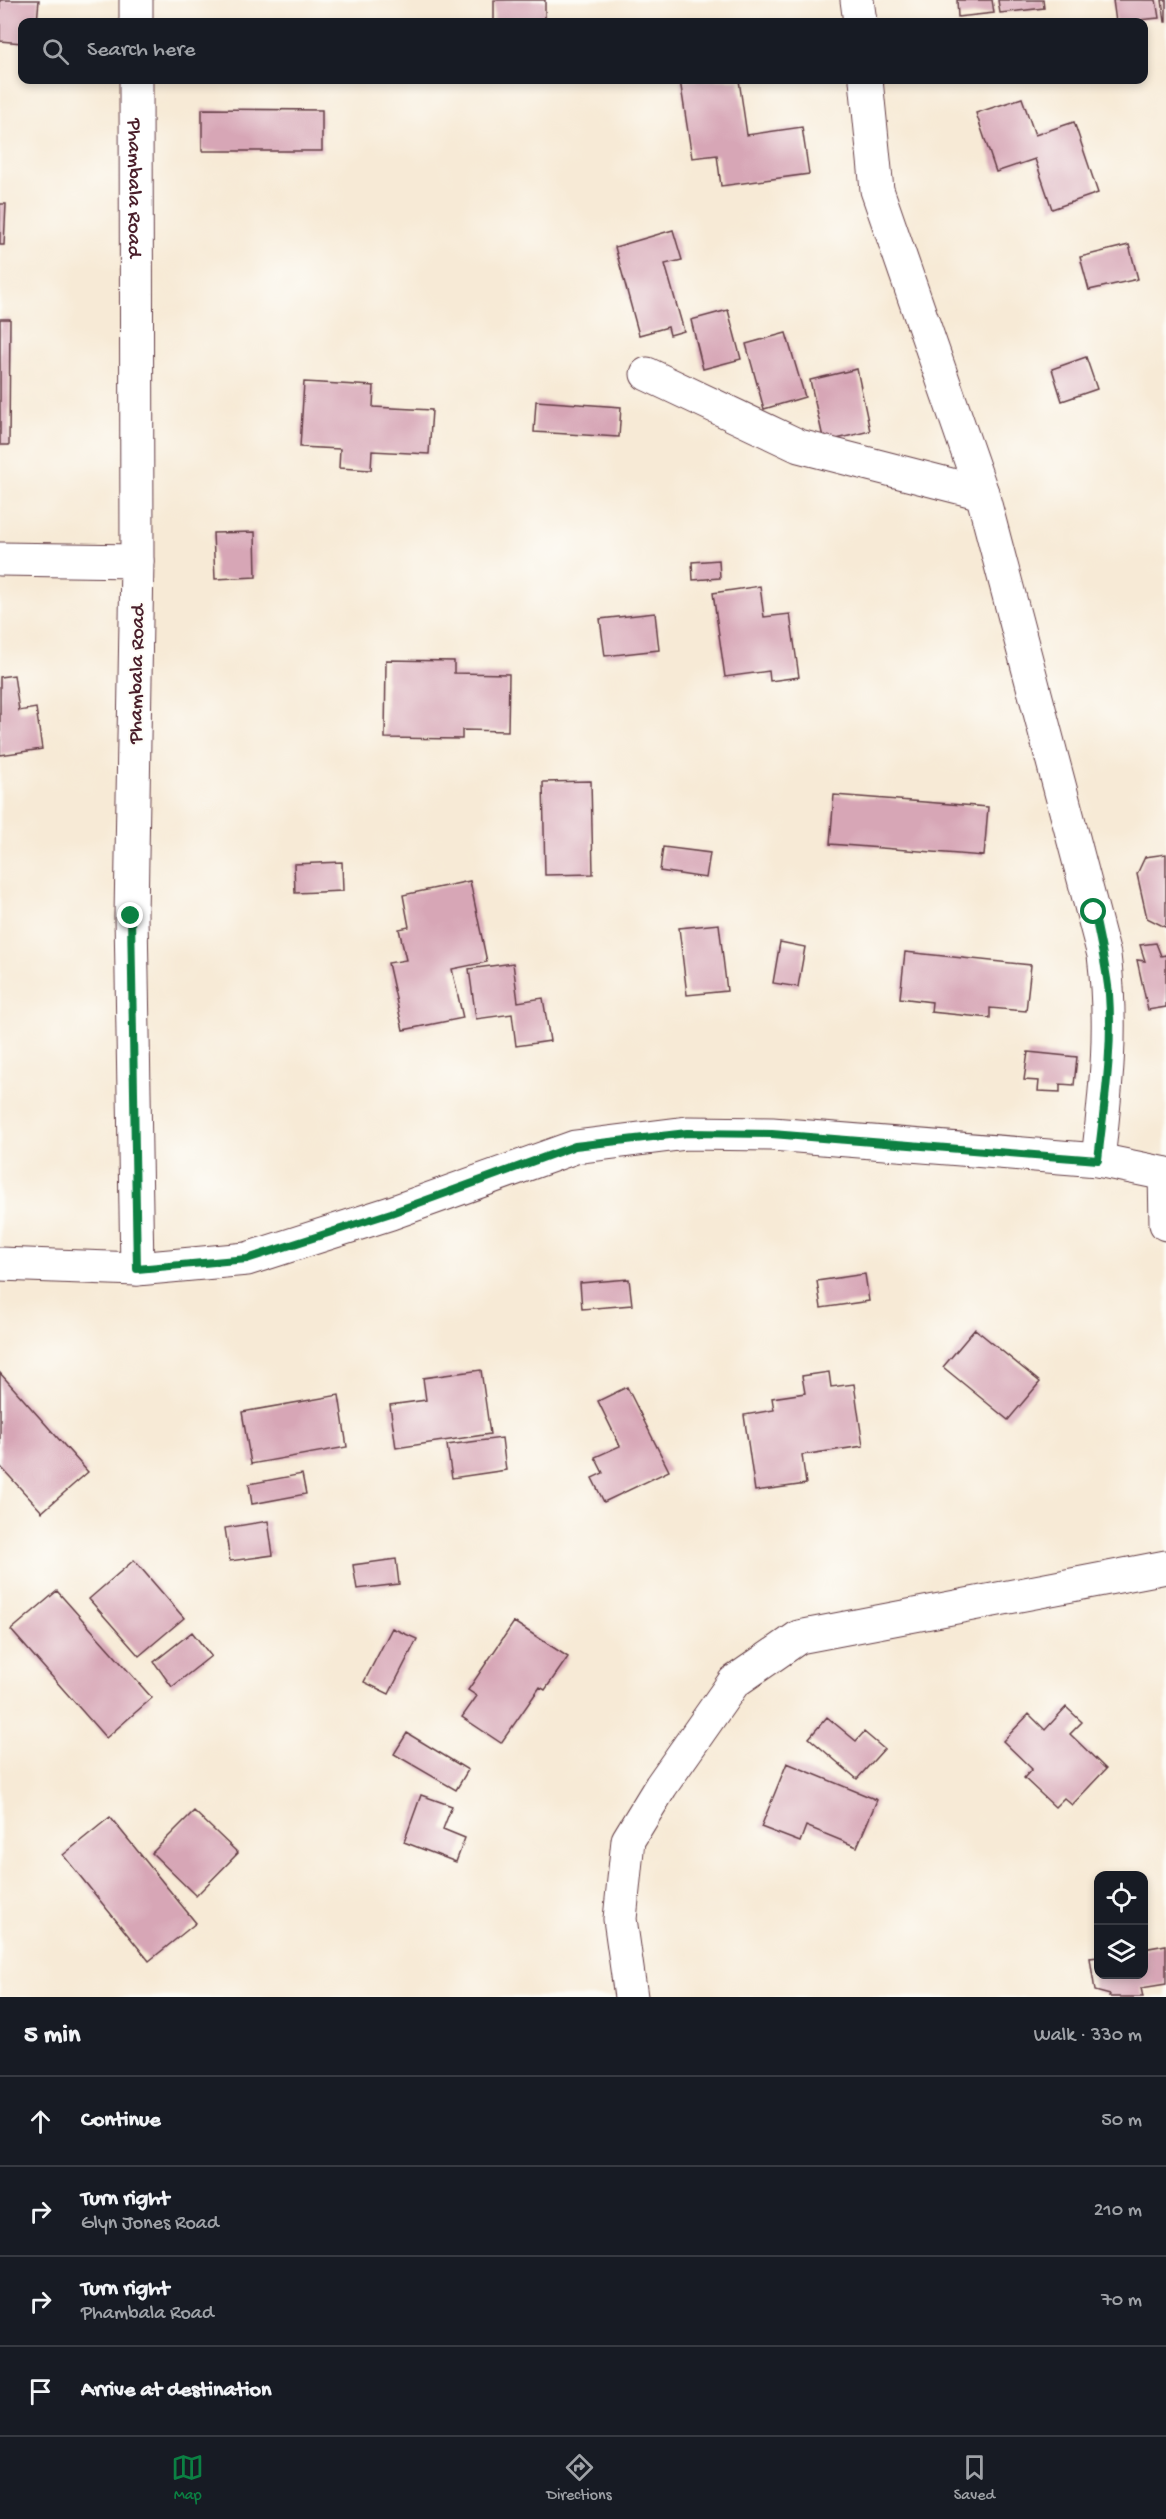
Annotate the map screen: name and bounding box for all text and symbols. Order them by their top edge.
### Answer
search box [18,18,1148,84]
icon: search [39,35,72,68]
text: Search here [87,38,195,64]
street label: Phambala Road [120,117,145,259]
street label: Phambala Road [125,603,152,745]
route start [1080,898,1106,924]
route end [117,902,143,928]
map controls [1094,1871,1148,1979]
button: locate [1094,1871,1148,1925]
button: layers [1094,1925,1148,1979]
text: 5 min [24,2021,80,2052]
text: Walk · 330 m [1034,2025,1142,2048]
icon: ahead [24,2105,57,2138]
text: Continue [81,2108,161,2134]
text: 50 m [1101,2110,1142,2133]
text: Turn right [81,2187,169,2213]
icon: right [24,2195,57,2228]
text: 210 m [1094,2200,1142,2223]
text: Glyn Jones Road [81,2213,219,2236]
text: Turn right [81,2277,169,2303]
icon: right [24,2285,57,2318]
text: 70 m [1101,2290,1142,2313]
text: Phambala Road [81,2303,214,2326]
icon: arrive [24,2375,57,2408]
text: Arrive at destination [81,2378,271,2404]
tab: Map [171,2451,204,2506]
tab: Directions [546,2451,612,2506]
tab: Saved [954,2451,995,2506]

